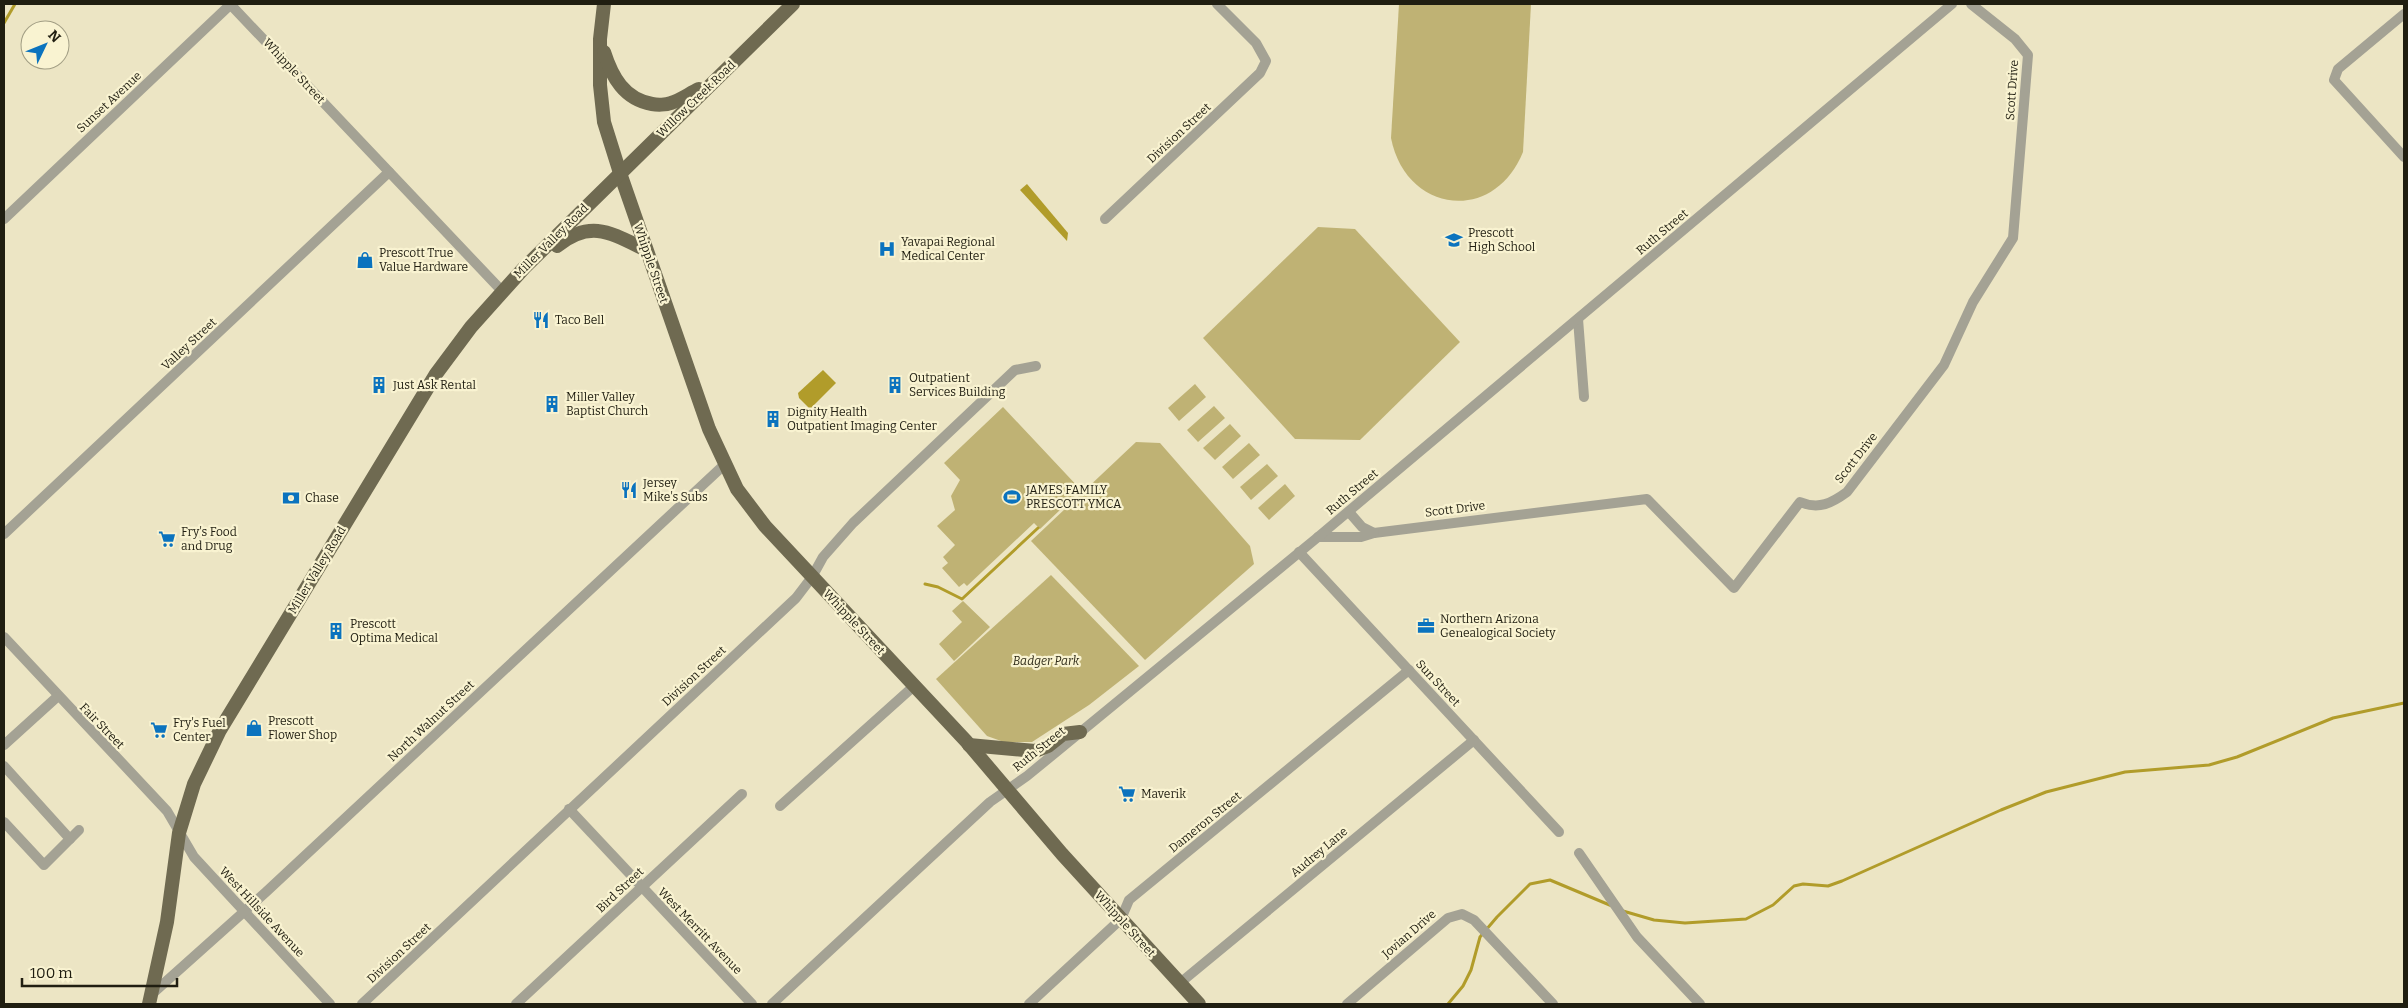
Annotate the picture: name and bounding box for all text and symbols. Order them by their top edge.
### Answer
north arrow [20,20,70,70]
text: N [44,27,64,46]
street label: Whipple Street [260,36,328,107]
street label: Willow Creek Road [654,58,738,140]
street label: Scott Drive [2003,59,2021,121]
street label: Sunset Avenue [74,68,144,136]
street label: Division Street [1144,100,1214,166]
street label: Miller Valley Road [511,201,591,281]
street label: Ruth Street [1633,206,1691,258]
street label: Whipple Street [631,221,671,306]
place label: Prescott High School [1468,226,1536,254]
school or university icon: Prescott High School [1444,230,1464,250]
place label: Yavapai Regional Medical Center [901,235,996,263]
hospital icon: Yavapai Regional Medical Center [877,239,897,259]
place label: Prescott True Value Hardware [379,246,468,274]
shop icon: Prescott True Value Hardware [355,250,375,270]
restaurant icon: Taco Bell [531,310,551,330]
place label: Taco Bell [555,313,605,327]
street label: Valley Street [159,315,220,373]
place label: Outpatient Services Building [909,371,1006,399]
building icon: Just Ask Rental [369,375,389,395]
building icon: Outpatient Services Building [885,375,905,395]
place label: Just Ask Rental [392,378,477,392]
place label: Miller Valley Baptist Church [566,390,649,418]
building icon: Miller Valley Baptist Church [542,394,562,414]
place label: Dignity Health Outpatient Imaging Center [787,405,938,433]
building icon: Dignity Health Outpatient Imaging Center [763,409,783,429]
street label: Scott Drive [1832,430,1880,486]
street label: Ruth Street [1323,466,1381,518]
place label: Jersey Mike's Subs [642,476,708,504]
restaurant icon: Jersey Mike's Subs [619,480,639,500]
place label: JAMES FAMILY PRESCOTT YMCA [1025,483,1122,511]
sports icon: JAMES FAMILY PRESCOTT YMCA [1002,487,1022,507]
bank icon: Chase [281,488,301,508]
place label: Chase [305,491,339,505]
street label: Scott Drive [1424,498,1486,520]
street label: Miller Valley Road [285,524,349,616]
place label: Fry's Food and Drug [181,525,237,553]
supermarket icon: Fry's Food and Drug [157,529,177,549]
street label: Whipple Street [820,587,888,658]
place label: Northern Arizona Genealogical Society [1440,612,1556,640]
office icon: Northern Arizona Genealogical Society [1416,616,1436,636]
place label: Prescott Optima Medical [350,617,438,645]
building icon: Prescott Optima Medical [326,621,346,641]
street label: Division Street [659,643,729,709]
park label: Badger Park [1013,654,1080,668]
street label: Sun Street [1413,657,1463,710]
street label: North Walnut Street [385,677,477,765]
street label: Fair Street [77,700,128,752]
place label: Prescott Flower Shop [268,714,337,742]
place label: Fry's Fuel Center [173,716,226,744]
shop icon: Prescott Flower Shop [244,718,264,738]
supermarket icon: Fry's Fuel Center [149,720,169,740]
street label: Ruth Street [1010,723,1068,774]
supermarket icon: Maverik [1117,784,1137,804]
place label: Maverik [1141,787,1186,801]
street label: Dameron Street [1166,788,1244,855]
street label: Audrey Lane [1288,824,1350,880]
street label: West Hillside Avenue [217,864,307,960]
street label: Bird Street [593,864,647,915]
street label: West Merritt Avenue [655,885,745,977]
street label: Whipple Street [1092,888,1159,960]
street label: Jovian Drive [1379,907,1439,962]
street label: Division Street [364,920,434,986]
scale bar [22,956,178,988]
text: 100 m [30,964,73,982]

